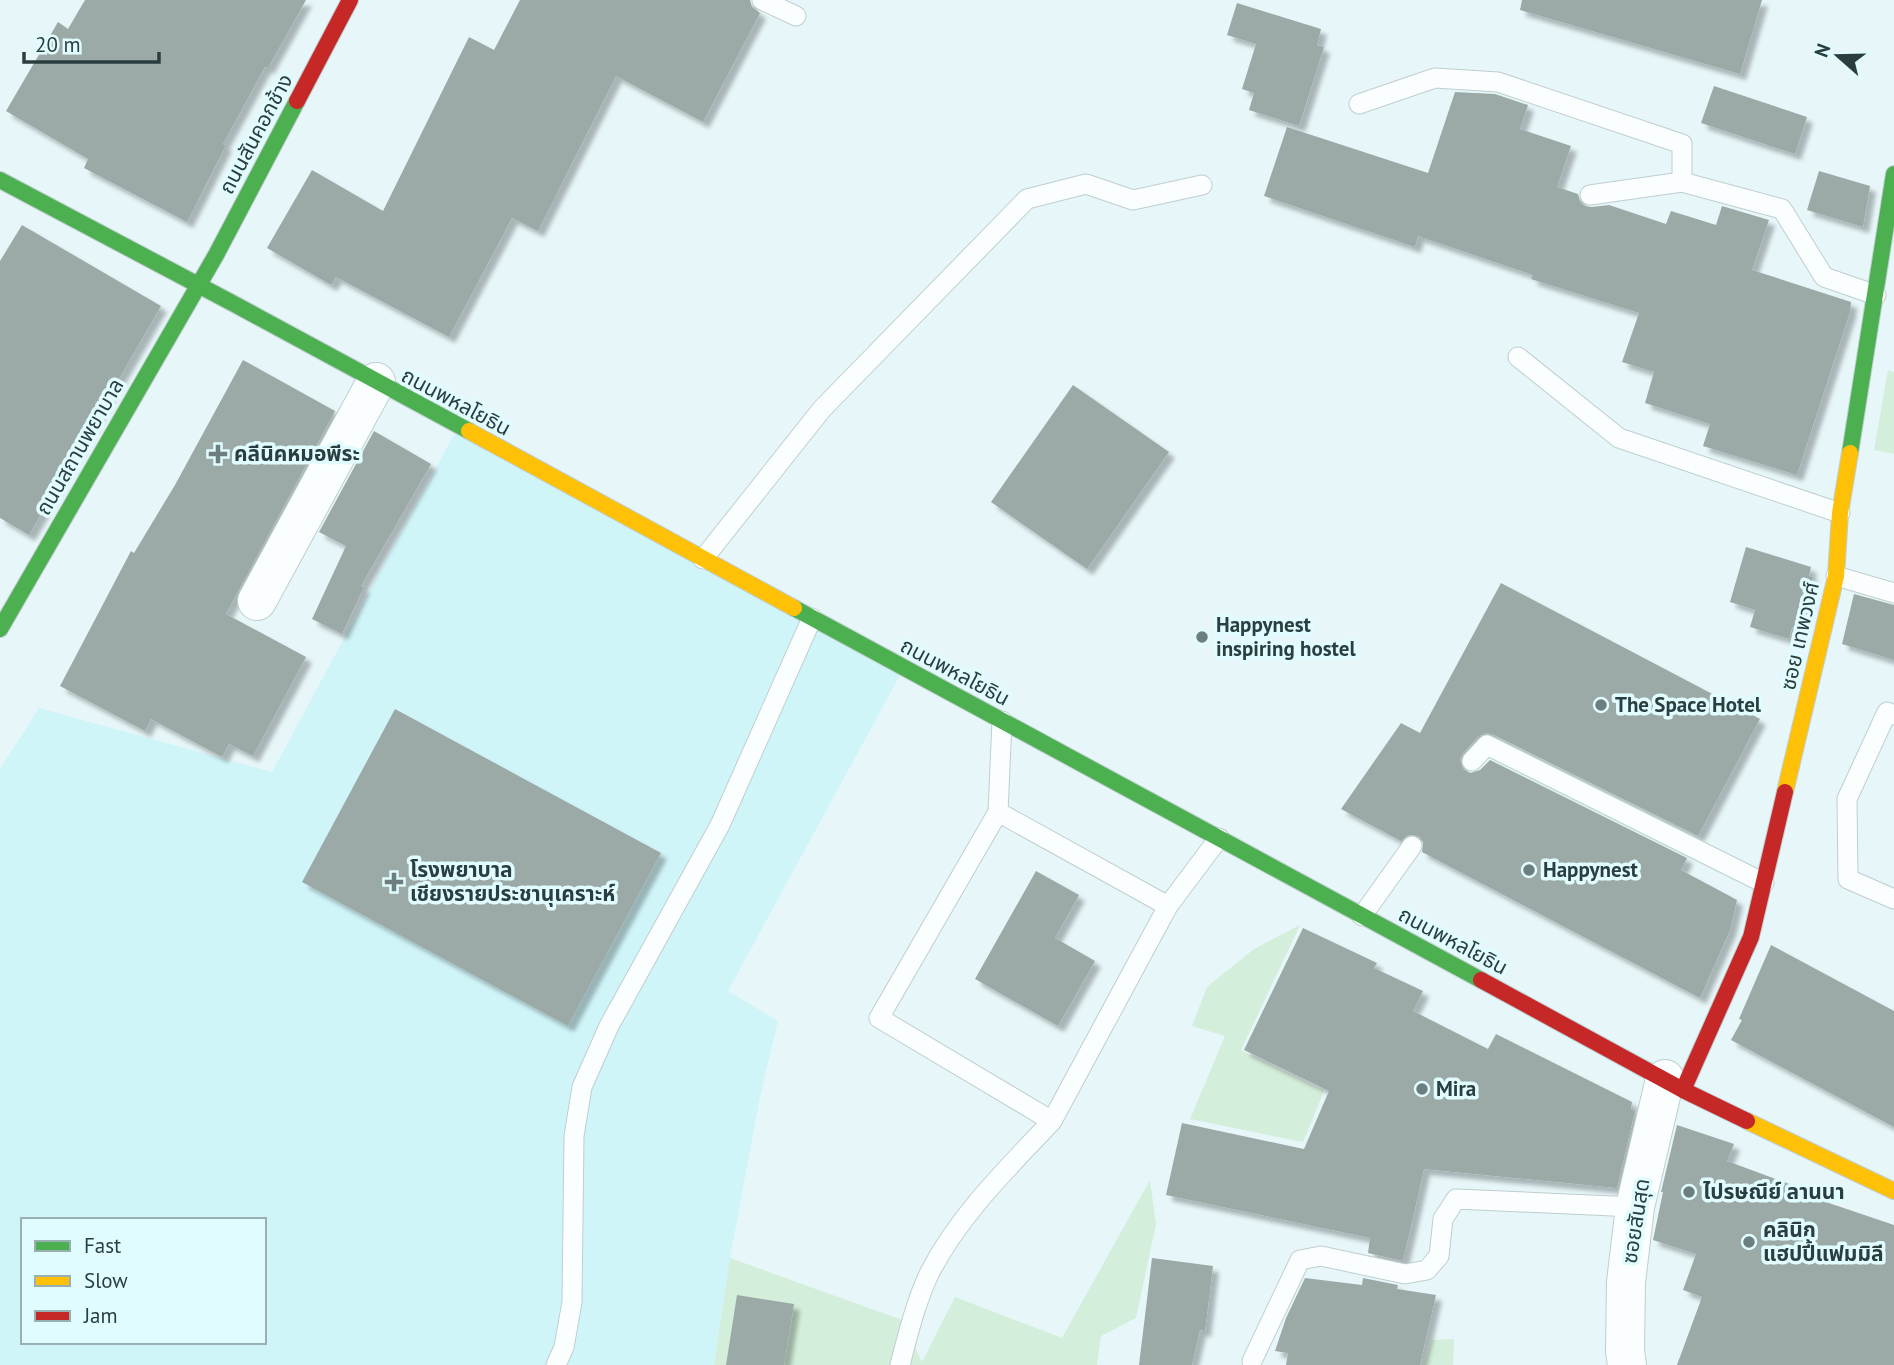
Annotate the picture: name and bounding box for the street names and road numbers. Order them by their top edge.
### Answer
street label: ถนนสันคอกช้าง [213,69,299,198]
street label: ถนนพหลโยธิน [397,361,516,442]
street label: ถนนสถานพยาบาล [30,374,130,520]
street label: ซอย เทพวงศ์ [1774,579,1825,693]
street label: ถนนพหลโยธิน [896,631,1015,712]
street label: ถนนพหลโยธิน [1394,900,1513,981]
street label: ซอยสันสุด [1615,1176,1656,1266]

